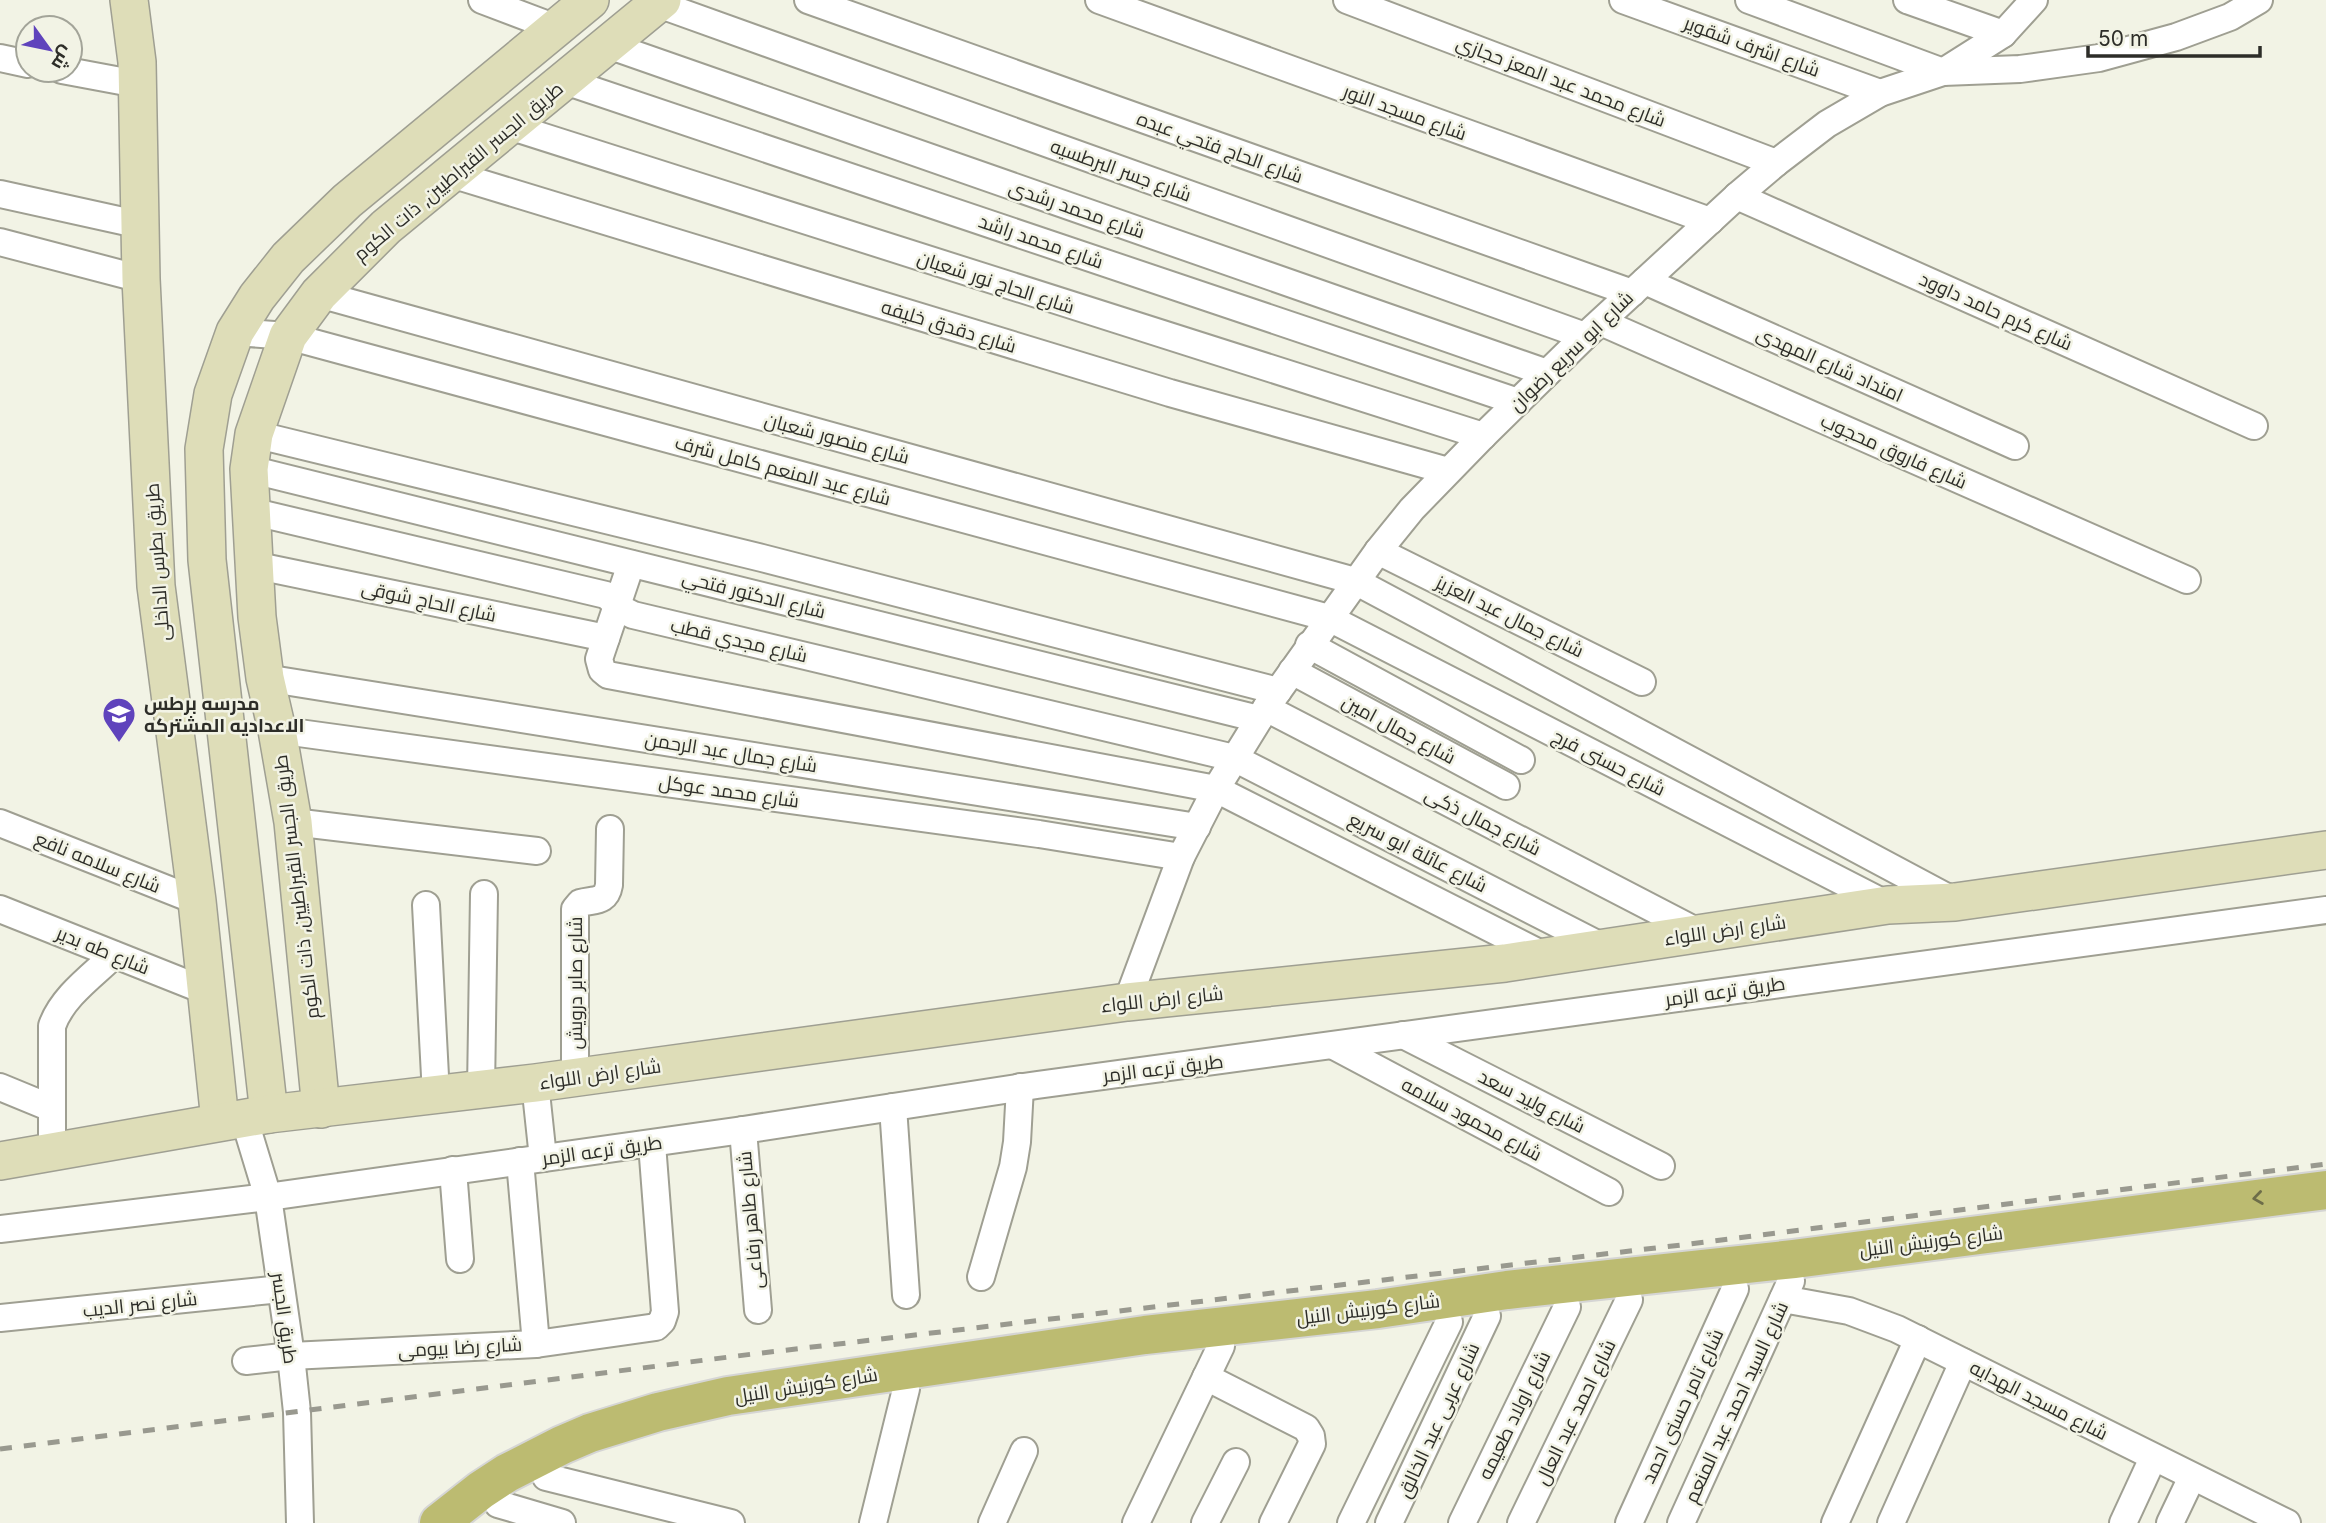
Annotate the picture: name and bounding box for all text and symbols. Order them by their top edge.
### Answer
street label: شارع اشرف شقوير [1679,11,1823,84]
north arrow [14,14,84,84]
scale bar [2088,14,2260,58]
text: 50 m [2098,26,2148,51]
street label: شارع محمد عبد المعز حجازي [1452,31,1669,135]
text: ش [47,41,79,74]
street label: طريق الجسر القيراطيين, ذات الكوم [349,77,569,267]
street label: شارع مسجد النور [1338,79,1470,147]
street label: شارع الحاج فتحي عبده [1133,107,1306,191]
street label: شارع جسر البرطسيه [1046,134,1194,209]
street label: شارع محمد رشدى [1005,175,1148,245]
street label: شارع محمد راشد [975,209,1106,275]
street label: شارع الحاج نور شعبان [914,246,1077,321]
street label: شارع كرم حامد داوود [1915,267,2076,357]
street label: شارع ابو سريع رضوان [1505,286,1639,418]
street label: شارع دقدق خليفه [878,295,1019,360]
street label: امتداد شارع المهدى [1752,322,1907,409]
street label: شارع منصور شعبان [761,408,912,471]
street label: شارع فاروق محجوب [1816,409,1970,496]
street label: شارع عبد المنعم كامل شرف [672,431,893,512]
street label: طريق بطرس الداخلى [141,482,175,642]
street label: شارع الدكتور فتحي [679,566,828,626]
street label: شارع جمال عبد العزيز [1430,570,1588,664]
street label: شارع الحاج شوقى [359,576,498,629]
street label: شارع مجدي قطب [668,614,809,670]
street label: شارع جمال امين [1337,690,1459,771]
place label: مدرسه برطس الاعداديه المشتركه [144,692,304,737]
school or university icon: مدرسه برطس الاعداديه المشتركه [100,695,138,744]
street label: شارع حسنى فرج [1548,724,1669,803]
street label: شارع جمال عبد الرحمن [643,728,819,779]
street label: طريق الجسر القيراطيين, ذات الكوم [269,753,326,1020]
street label: شارع محمد عوكل [657,770,801,815]
street label: شارع جمال ذكى [1420,782,1545,862]
street label: شارع عائلة ابو سريع [1344,808,1491,899]
street label: شارع سلامه نافع [31,827,164,900]
street label: شارع ارض اللواء [1663,911,1788,952]
street label: شارع صابر درويش [564,917,589,1049]
street label: شارع طه بدير [51,921,153,981]
street label: طريق ترعه الزمر [1663,972,1787,1012]
street label: شارع ارض اللواء [1100,982,1225,1019]
street label: طريق ترعه الزمر [1101,1050,1225,1088]
street label: شارع ارض اللواء [538,1055,663,1096]
street label: شارع وليد سعد [1474,1065,1589,1140]
street label: شارع محمود سلامه [1397,1073,1546,1168]
street label: طريق ترعه الزمر [540,1131,664,1171]
street label: شارع طاهر رفاعى [733,1150,770,1290]
one-way arrow [2252,1191,2264,1206]
street label: شارع كورنيش النيل [1858,1221,2004,1264]
street label: طريق الجسر [266,1270,302,1366]
street label: شارع نصر الديب [82,1287,199,1324]
street label: شارع كورنيش النيل [1295,1289,1441,1332]
street label: شارع السيد احمد عبد المنعم [1680,1298,1795,1507]
street label: شارع تامر حسنى احمد [1637,1325,1730,1488]
street label: شارع رضا بيومى [397,1333,523,1364]
street label: شارع احمد عبد العال [1530,1336,1622,1490]
street label: شارع عربى عبد الخالق [1392,1339,1486,1502]
street label: شارع اولاد طعيمه [1473,1347,1557,1484]
street label: شارع مسجد الهدايه [1965,1356,2112,1447]
street label: شارع كورنيش النيل [733,1363,880,1410]

